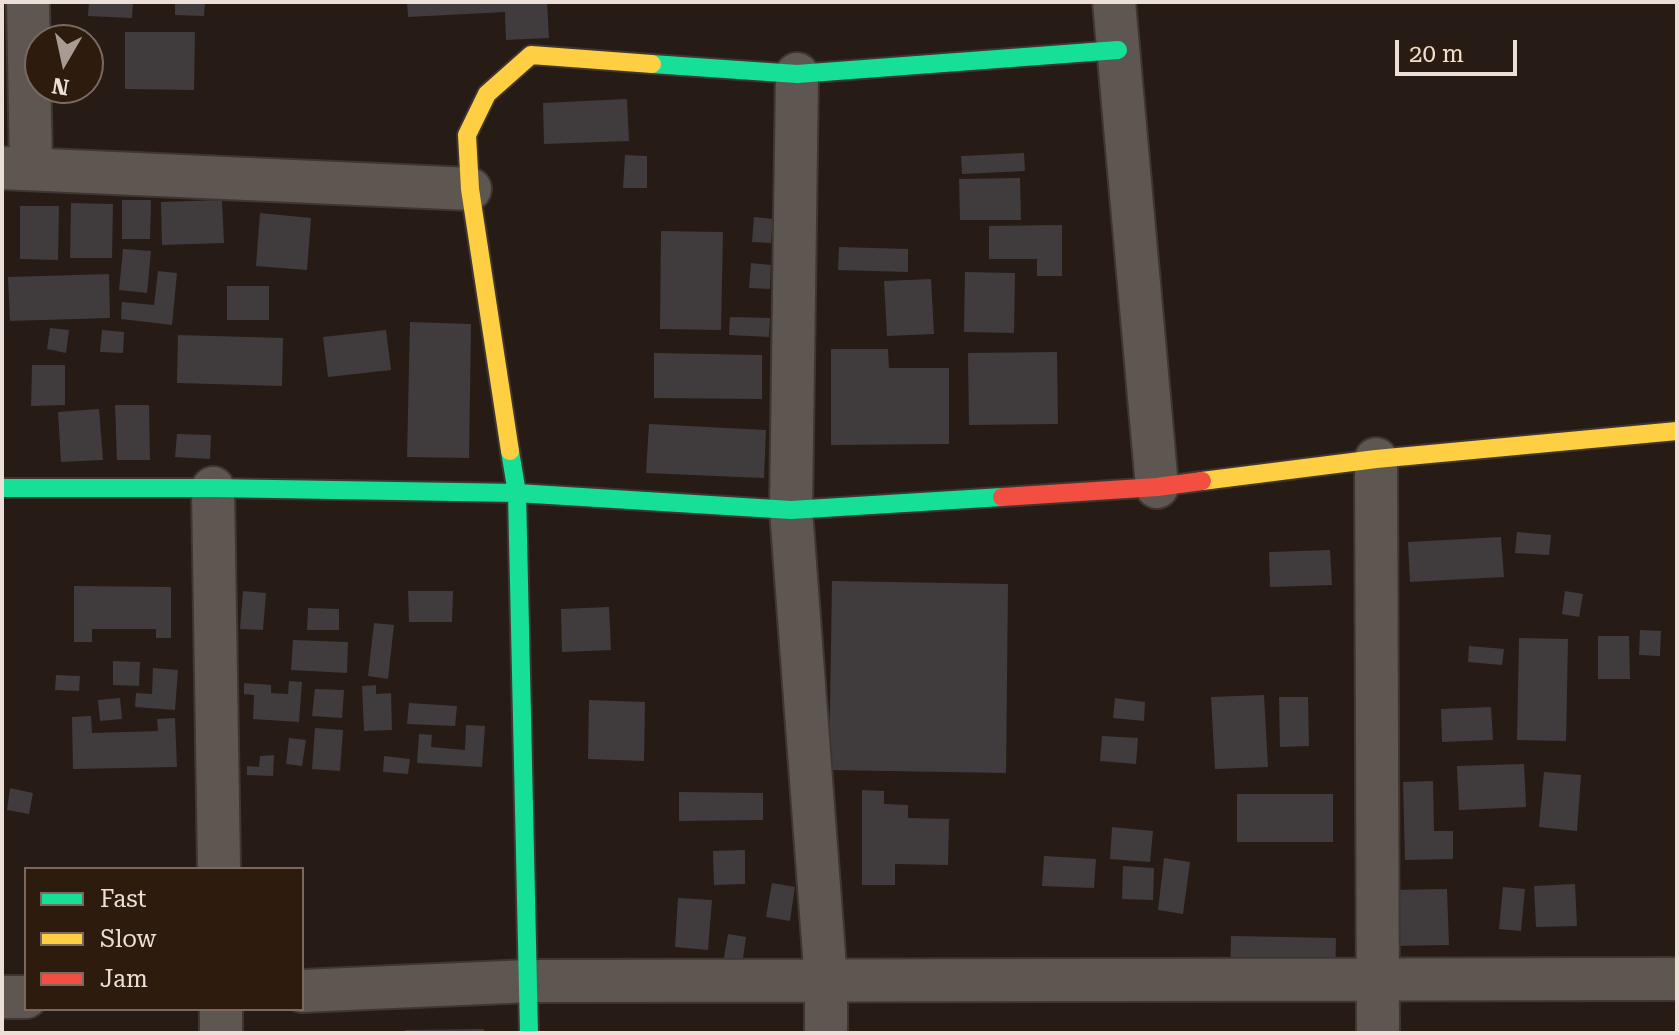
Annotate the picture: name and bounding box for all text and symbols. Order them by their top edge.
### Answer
north arrow [24,24,104,104]
scale bar [1399,24,1521,74]
text: 20 m [1409,40,1464,68]
text: N [50,73,71,100]
legend [24,867,304,1011]
text: Fast [100,885,147,913]
text: Slow [100,925,156,953]
text: Jam [100,965,148,993]

